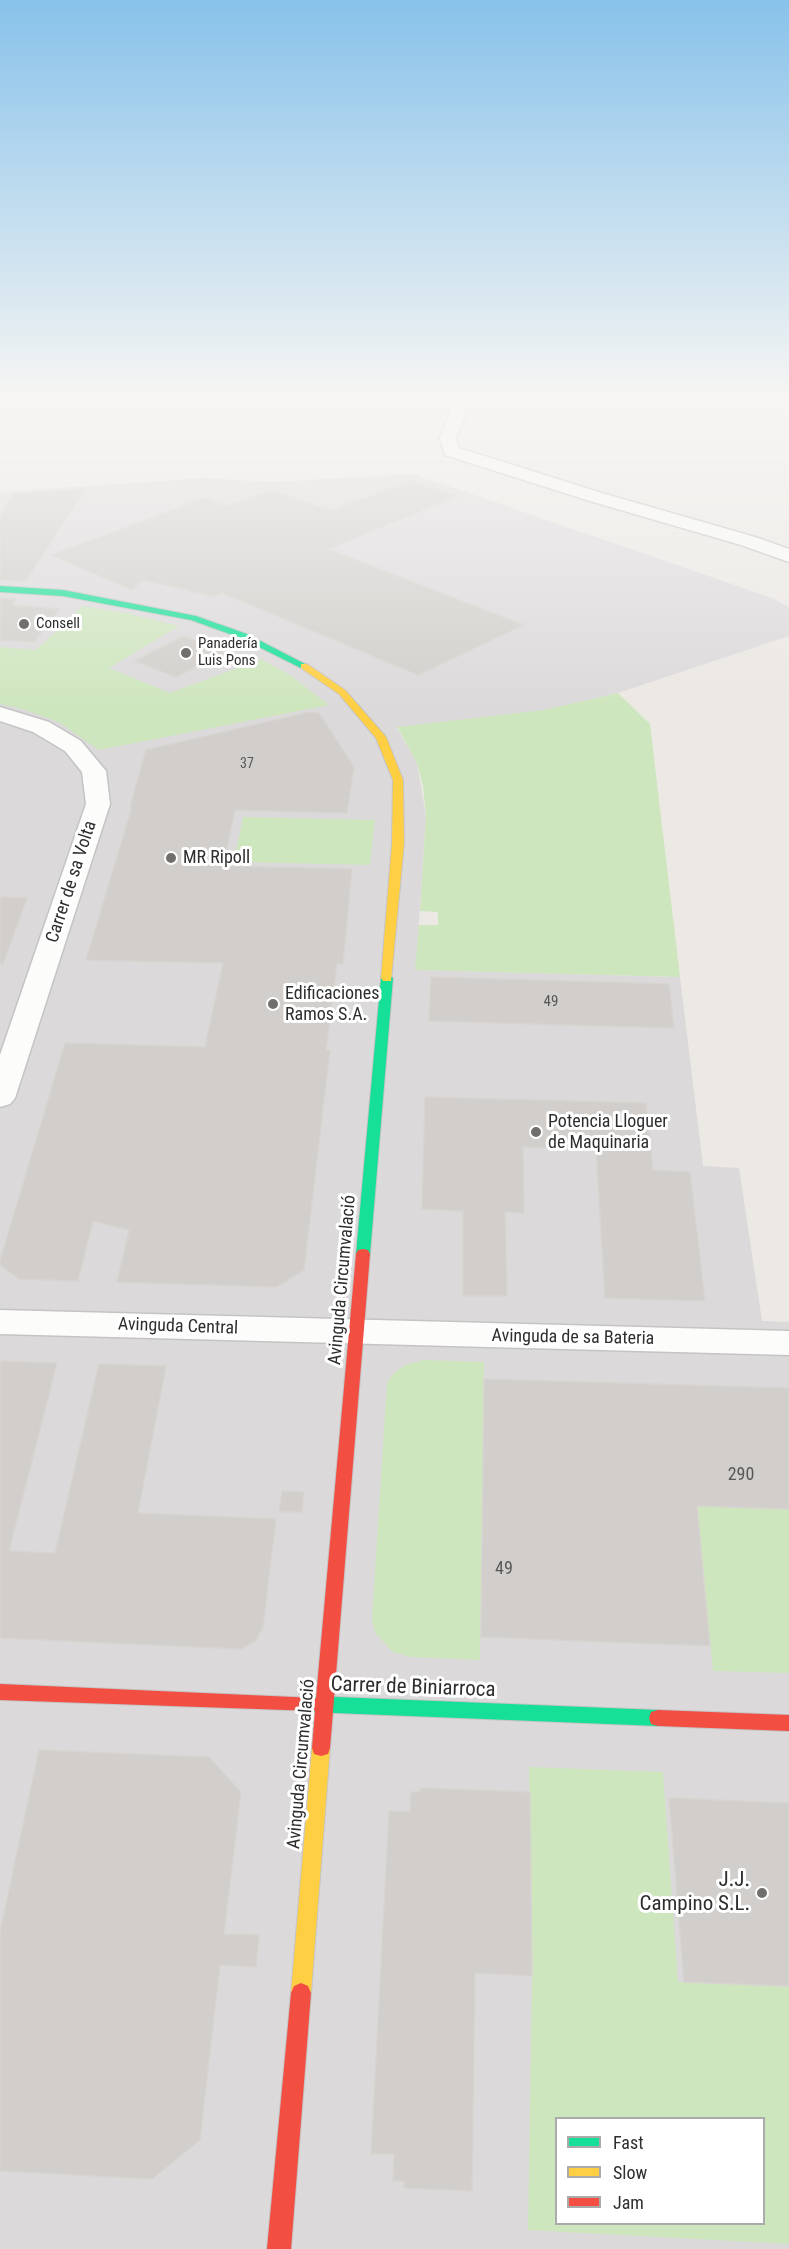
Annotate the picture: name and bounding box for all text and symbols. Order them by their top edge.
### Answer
place label: Consell [36,615,80,633]
marker: Consell [17,617,31,631]
place label: Panadería Luis Pons [198,635,258,670]
marker: Panadería Luis Pons [179,646,193,660]
house number: 37 [240,756,254,772]
street label: Carrer de sa Volta [42,818,102,946]
place label: MR Ripoll [183,847,250,869]
marker: MR Ripoll [164,851,178,865]
place label: Edificaciones Ramos S.A. [285,983,379,1026]
house number: 49 [544,993,558,1011]
marker: Edificaciones Ramos S.A. [266,997,280,1011]
place label: Potencia Lloguer de Maquinaria [548,1111,668,1154]
marker: Potencia Lloguer de Maquinaria [529,1125,543,1139]
street label: Avinguda Circumvalació [325,1194,361,1366]
street label: Avinguda Central [117,1314,239,1340]
street label: Avinguda de sa Bateria [491,1326,655,1350]
house number: 290 [728,1464,754,1486]
house number: 49 [495,1558,513,1580]
street label: Carrer de Biniarroca [330,1673,496,1703]
street label: Avinguda Circumvalació [284,1678,320,1850]
place label: J.J. Campino S.L. [640,1868,750,1918]
marker: J.J. Campino S.L. [755,1886,769,1900]
legend [555,2117,765,2225]
text: Fast [613,2132,644,2153]
text: Slow [613,2162,647,2183]
text: Jam [613,2192,644,2213]

